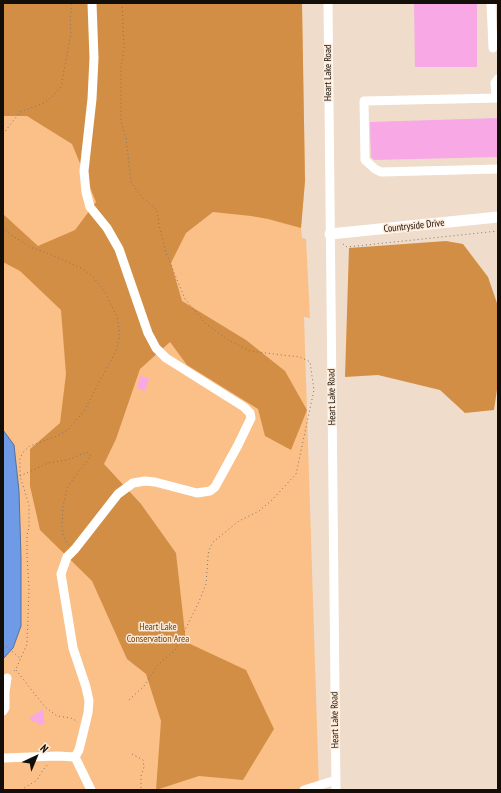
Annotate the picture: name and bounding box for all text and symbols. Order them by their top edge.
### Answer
street label: Heart Lake Road [322,45,334,101]
street label: Countryside Drive [383,217,445,235]
street label: Heart Lake Road [326,369,338,425]
park label: Heart Lake Conservation Area [127,621,189,644]
street label: Heart Lake Road [329,692,341,748]
north arrow [16,737,56,777]
text: N [37,741,51,755]

